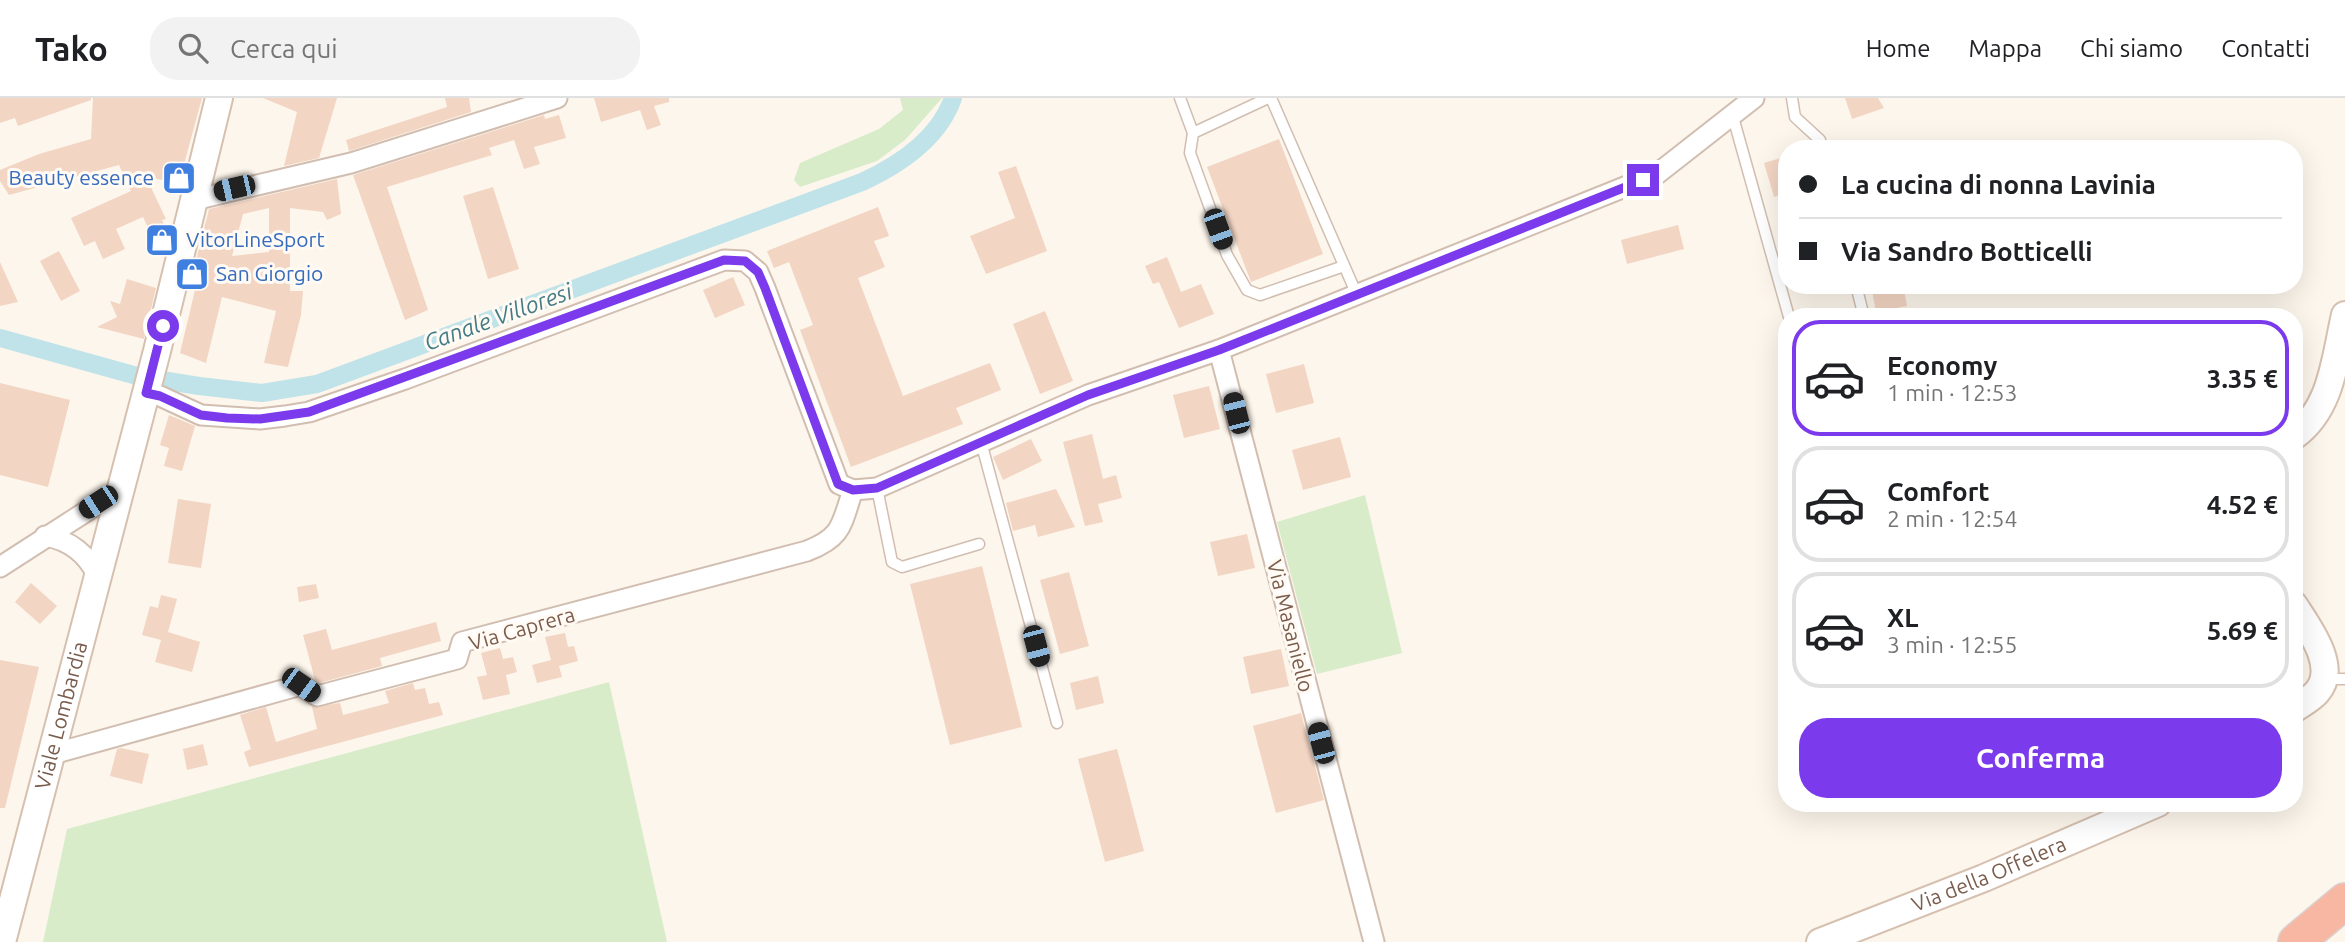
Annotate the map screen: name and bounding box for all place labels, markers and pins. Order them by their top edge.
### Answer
shop icon: Beauty essence [160,159,198,197]
place label: Beauty essence [8,165,154,189]
shop icon: VitorLineSport [143,221,181,259]
place label: VitorLineSport [186,227,325,251]
shop icon: San Giorgio [173,255,211,293]
place label: San Giorgio [216,261,323,285]

